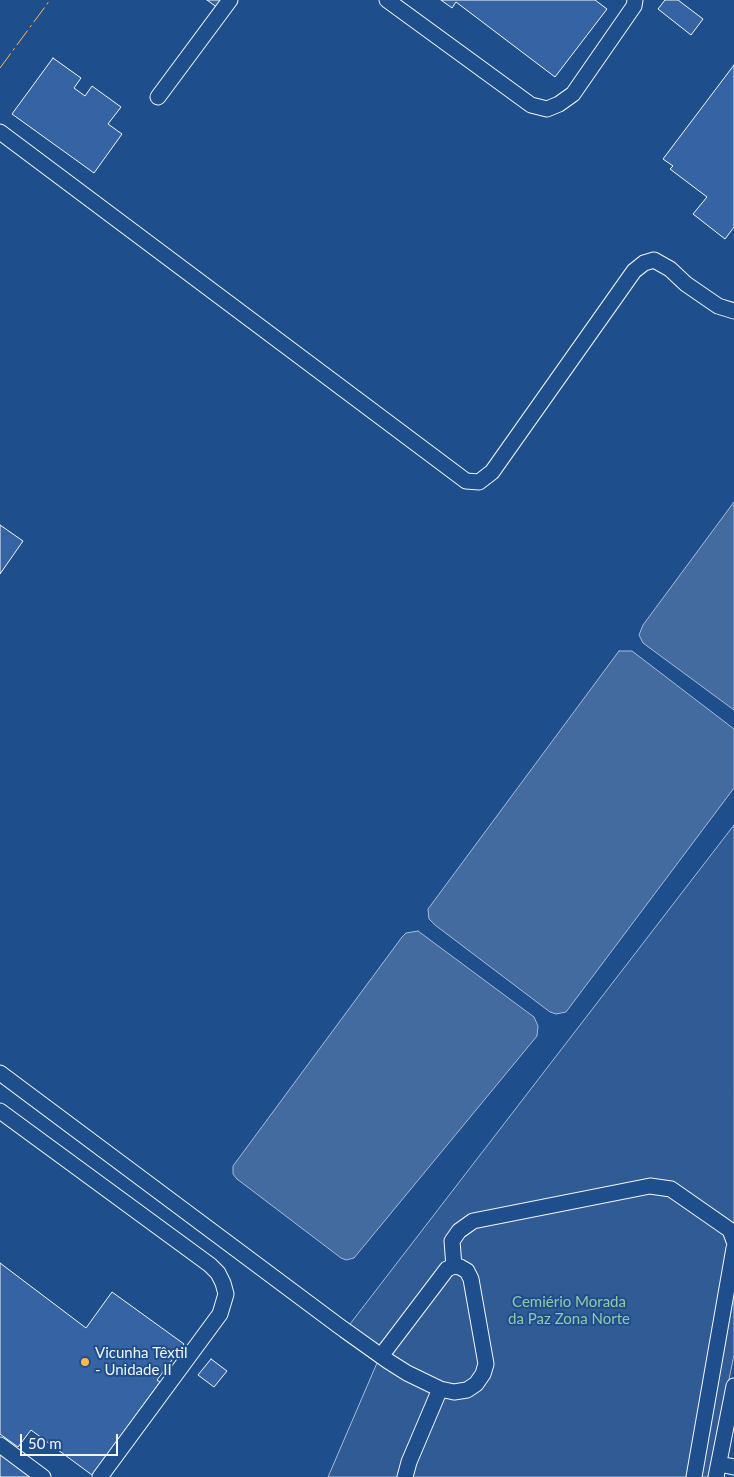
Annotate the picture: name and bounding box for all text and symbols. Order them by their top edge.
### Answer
park label: Cemiério Morada da Paz Zona Norte [508,1293,630,1328]
place label: Vicunha Têxtil - Unidade II [95,1344,188,1379]
marker: Vicunha Têxtil - Unidade II [79,1356,91,1368]
scale bar [22,1424,120,1456]
text: 50 m [28,1434,62,1452]

